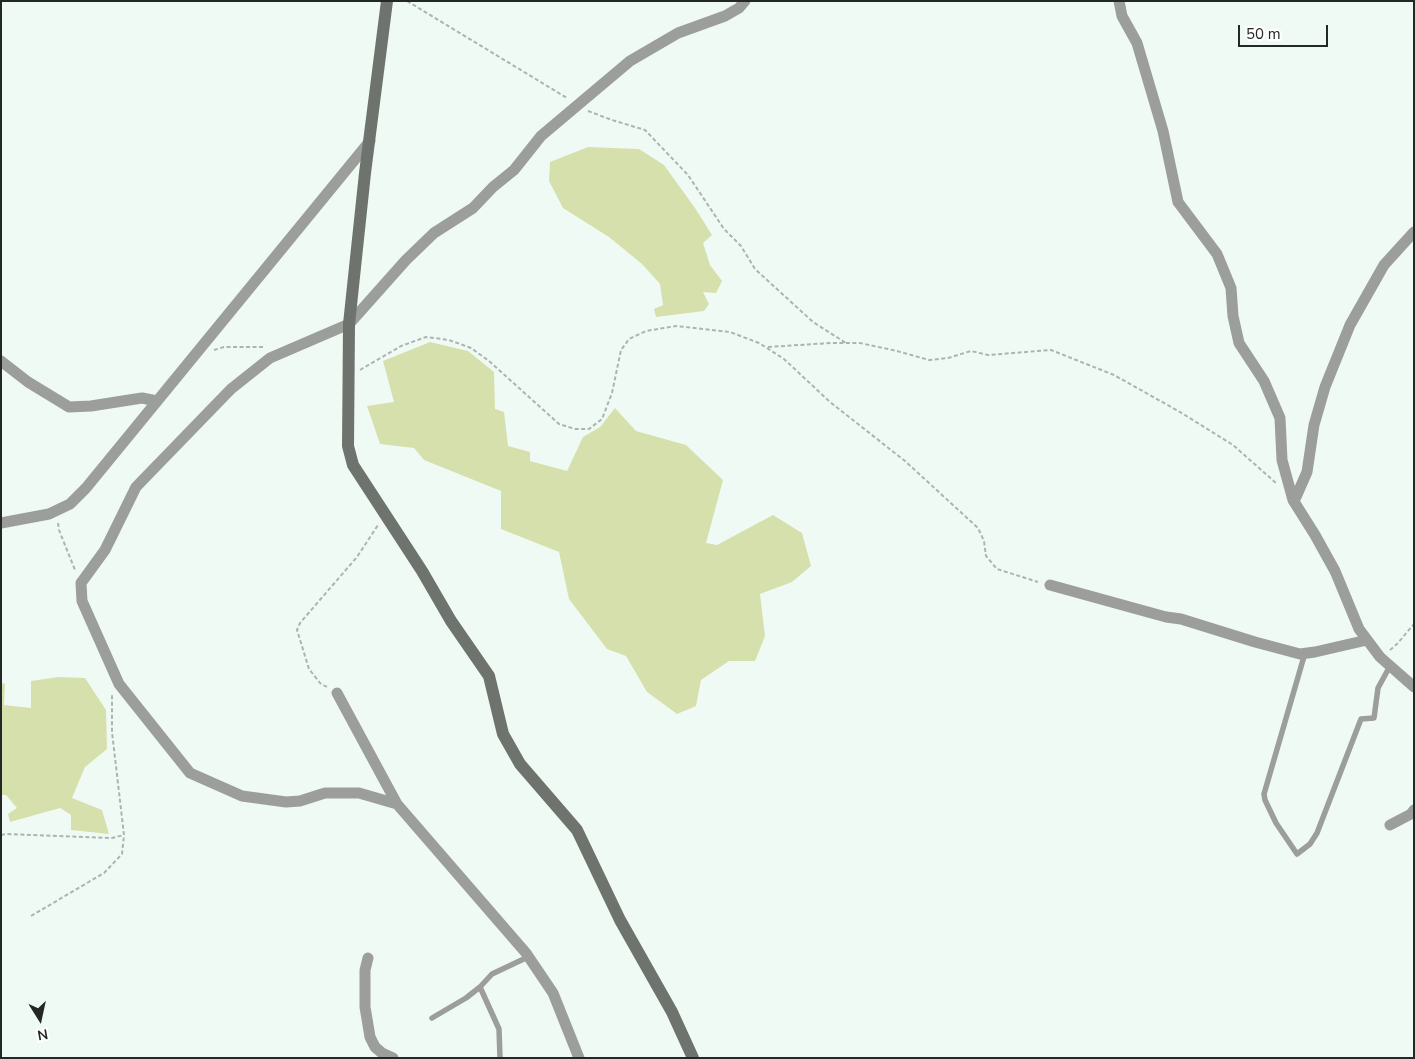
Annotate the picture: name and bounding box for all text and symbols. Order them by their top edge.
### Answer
scale bar [1240,15,1330,47]
text: 50 m [1246,24,1281,44]
north arrow [15,994,65,1044]
text: N [36,1024,50,1045]

